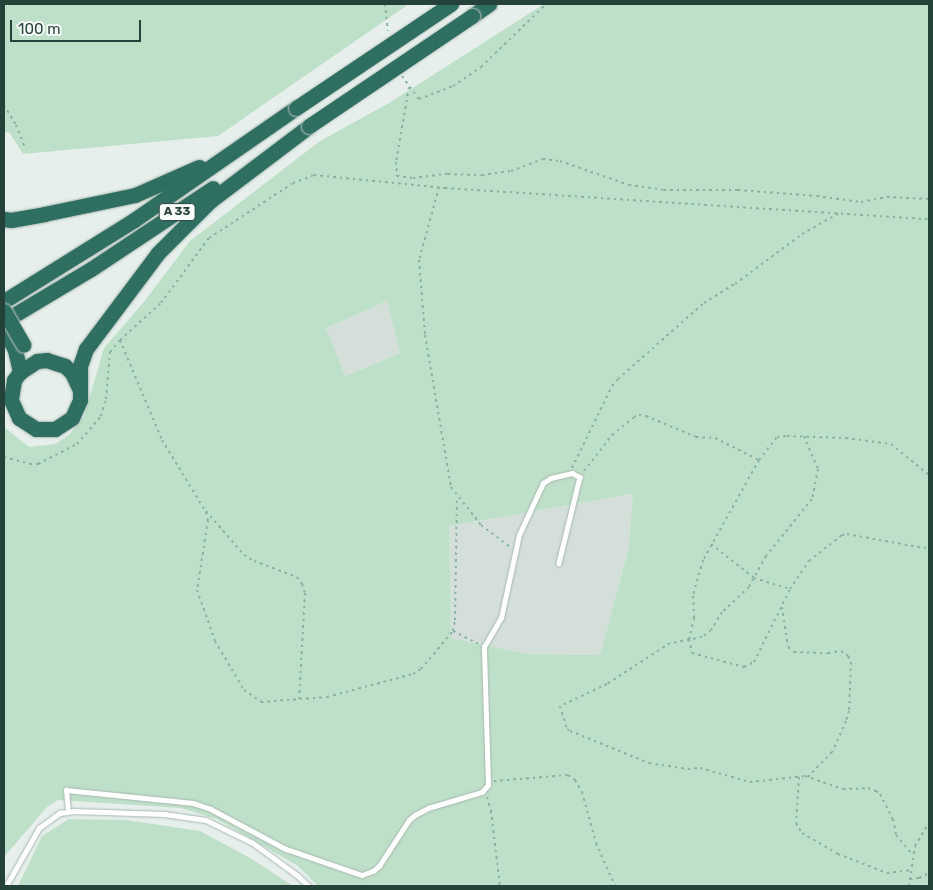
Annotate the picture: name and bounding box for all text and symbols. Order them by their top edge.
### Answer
scale bar [12,10,144,42]
text: 100 m [18,20,60,38]
road number: A 33 [158,202,196,222]

